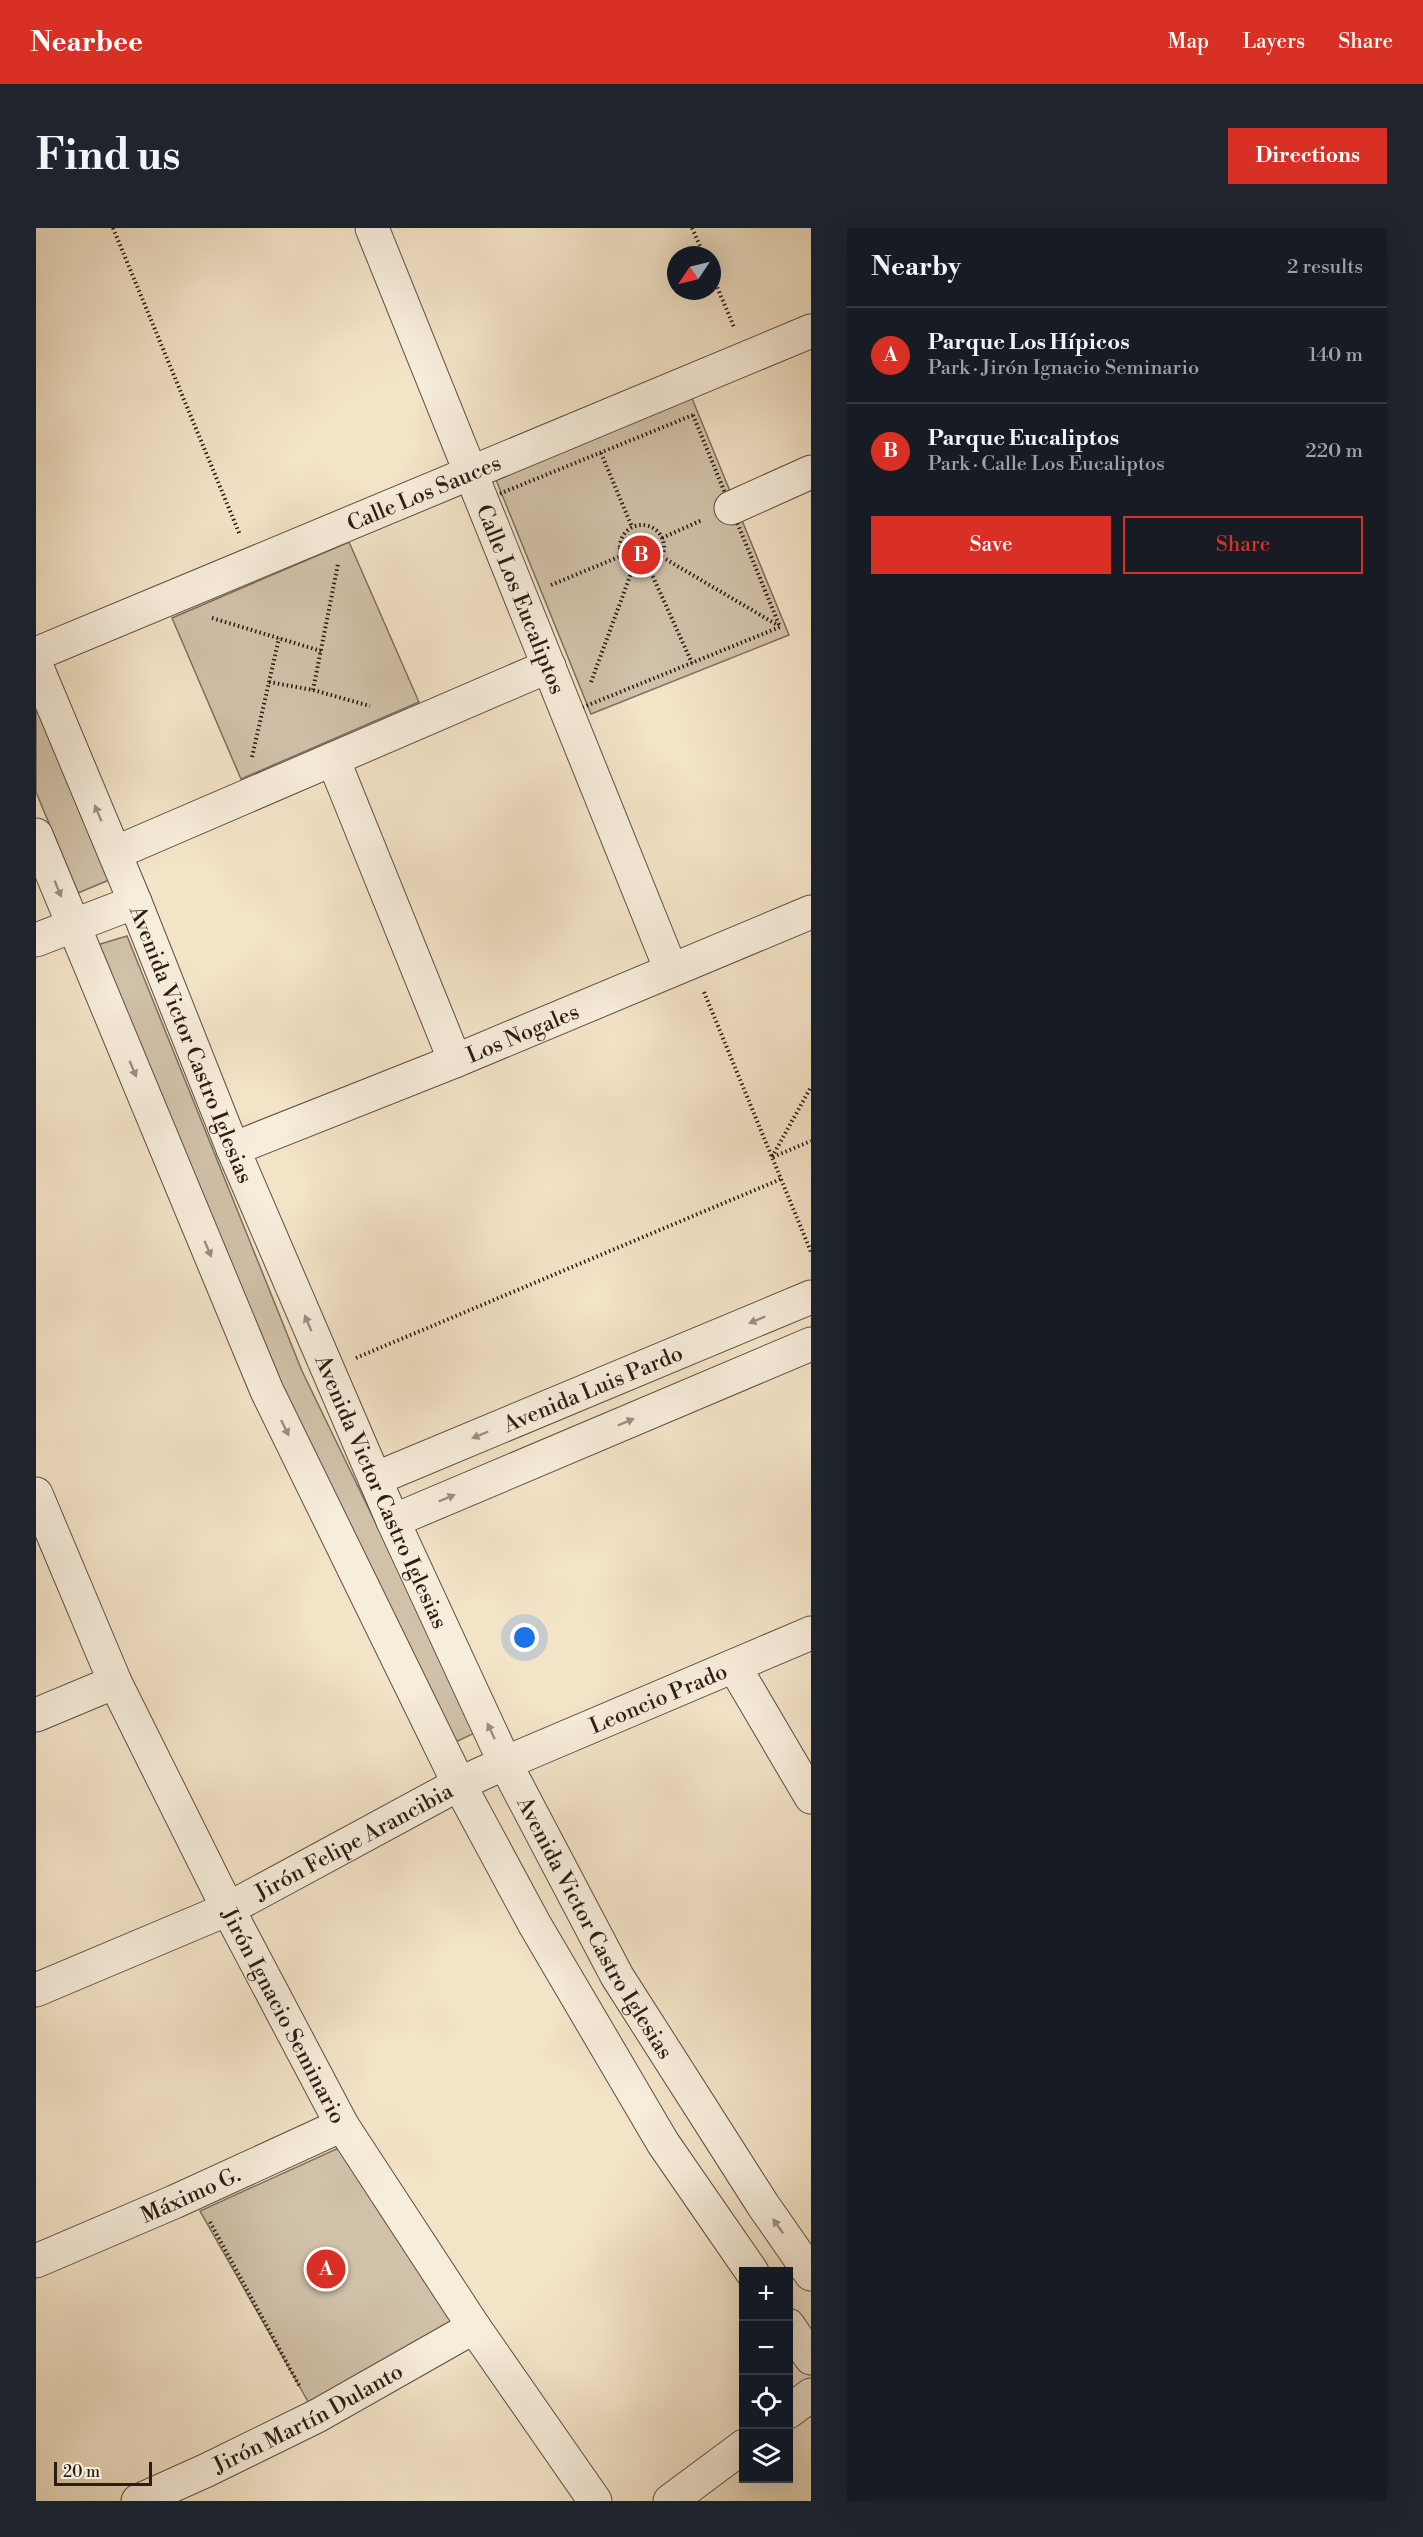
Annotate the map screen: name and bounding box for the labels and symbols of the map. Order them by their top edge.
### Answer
north arrow [667,246,721,300]
street label: Calle Los Sauces [343,450,505,538]
street label: Calle Los Eucaliptos [470,501,570,698]
pin: B [622,532,660,578]
one-way arrow [93,804,102,822]
one-way arrow [54,880,63,898]
street label: Avenida Victor Castro Iglesias [123,901,258,1188]
street label: Los Nogales [463,999,583,1070]
one-way arrow [129,1060,138,1078]
one-way arrow [204,1240,213,1258]
one-way arrow [303,1314,313,1332]
one-way arrow [748,1316,766,1325]
street label: Avenida Luis Pardo [499,1340,687,1439]
street label: Avenida Victor Castro Iglesias [308,1350,453,1633]
one-way arrow [618,1417,636,1427]
one-way arrow [280,1420,290,1437]
one-way arrow [471,1431,489,1440]
one-way arrow [438,1493,456,1503]
your location [510,1623,539,1652]
street label: Leoncio Prado [586,1658,732,1740]
one-way arrow [486,1723,495,1740]
street label: Jirón Felipe Arancibia [250,1778,459,1907]
street label: Avenida Victor Castro Iglesias [510,1792,678,2064]
street label: Jirón Ignacio Seminario [214,1903,351,2129]
street label: Máximo G. [137,2161,245,2230]
one-way arrow [772,2219,784,2235]
pin: A [306,2246,346,2292]
street label: Jirón Martín Dulanto [208,2358,408,2480]
scale bar [54,2459,152,2486]

